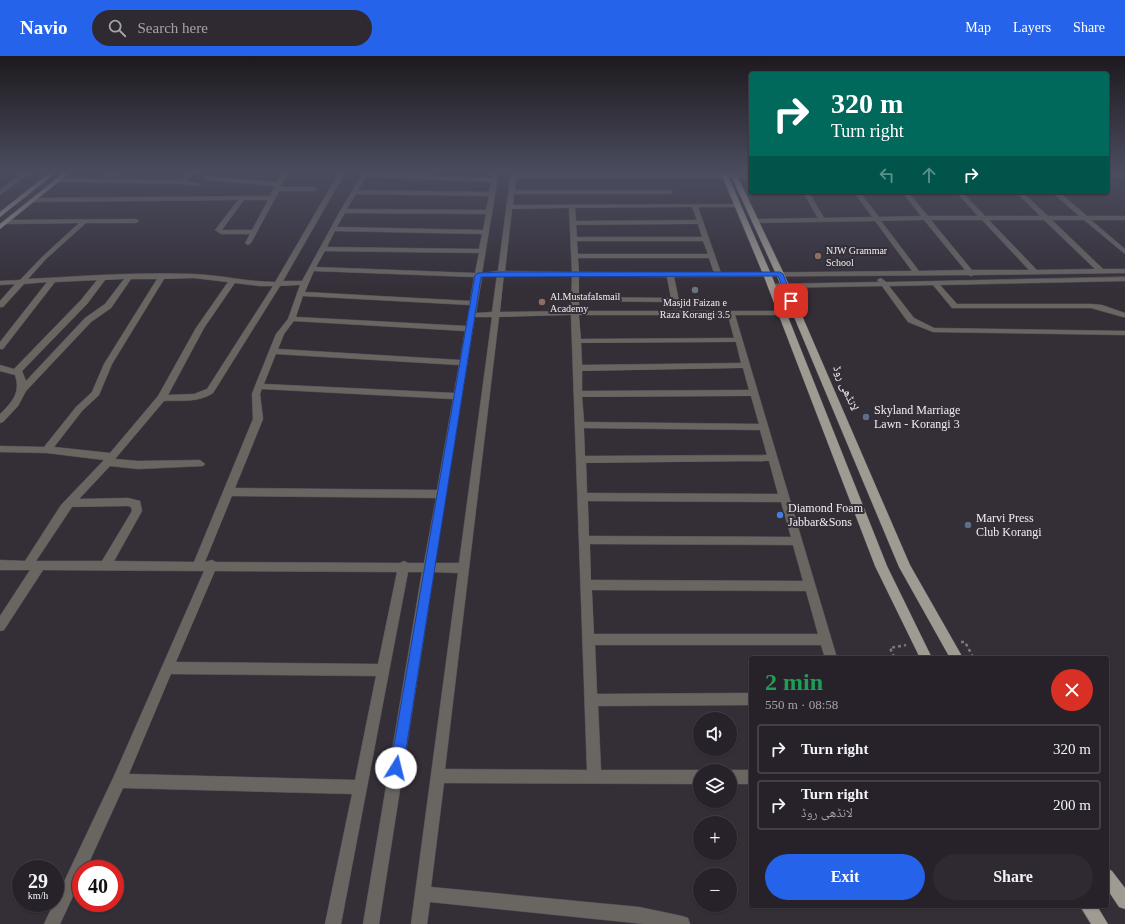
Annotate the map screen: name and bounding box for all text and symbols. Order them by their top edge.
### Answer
search box [92,10,372,46]
text: Navio [20,17,68,38]
icon: search [106,17,128,39]
text: Search here [138,20,208,36]
text: Map [965,20,991,35]
text: Layers [1013,20,1051,35]
text: Share [1073,20,1105,35]
icon: right [765,88,817,140]
text: 320 m [831,88,903,119]
text: Turn right [831,121,904,141]
icon: left [876,164,898,186]
icon: ahead [918,164,940,186]
icon: right [960,164,982,186]
place label: NJW Grammar School [826,245,888,268]
marker: NJW Grammar School [813,251,823,261]
pin [774,284,808,318]
marker: Masjid Faizan e Raza Korangi 3.5 [690,285,700,295]
icon: arrive [780,290,802,312]
place label: Al.MustafaIsmail Academy [550,291,620,314]
marker: Al.MustafaIsmail Academy [537,297,547,307]
place label: Masjid Faizan e Raza Korangi 3.5 [660,297,730,320]
street label: لانڈھی روڈ [830,363,862,413]
place label: Skyland Marriage Lawn - Korangi 3 [874,403,960,431]
marker: Skyland Marriage Lawn - Korangi 3 [861,412,871,422]
place label: Diamond Foam Jabbar&Sons [788,501,864,529]
marker: Diamond Foam Jabbar&Sons [775,510,785,520]
place label: Marvi Press Club Korangi [976,511,1042,539]
marker: Marvi Press Club Korangi [963,520,973,530]
text: 2 min [765,669,823,695]
button: close [1051,669,1093,711]
text: 550 m · 08:58 [765,697,838,712]
map controls [693,712,737,912]
button: sound [693,712,737,756]
icon: right [767,738,789,760]
text: Turn right [801,741,868,757]
text: 320 m [1053,741,1091,757]
position arrow [375,747,417,789]
button: layers [693,764,737,808]
text: Turn right [801,786,868,802]
icon: right [767,794,789,816]
text: 200 m [1053,797,1091,813]
text: لانڈھی روڈ [801,805,853,820]
button: + [693,816,737,860]
button: Exit [765,854,925,900]
button: Share [933,854,1093,900]
speed limit sign: 40 [72,860,124,912]
button: − [693,868,737,912]
text: 29 [28,870,48,892]
text: km/h [28,890,48,901]

